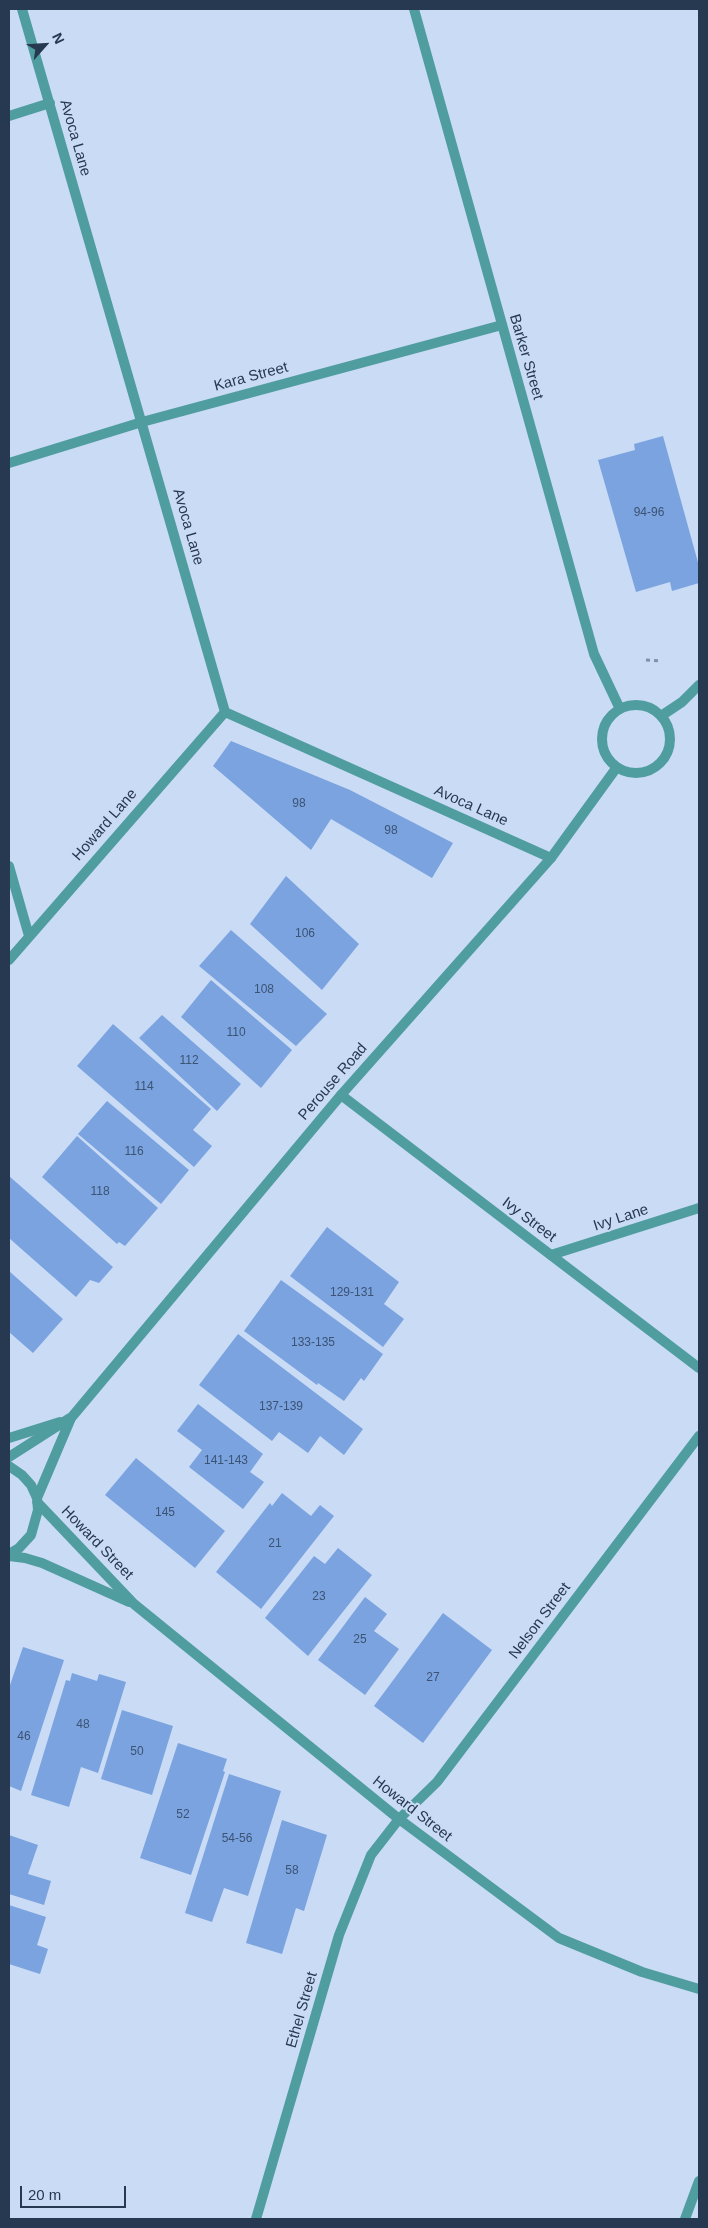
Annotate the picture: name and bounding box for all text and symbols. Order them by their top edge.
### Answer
north arrow [20,20,70,70]
text: N [49,30,68,46]
street label: Avoca Lane [55,98,95,178]
street label: Barker Street [505,312,547,402]
street label: Kara Street [212,358,290,396]
street label: Avoca Lane [168,487,208,567]
house number: 94-96 [634,506,664,520]
street label: Avoca Lane [431,782,511,830]
street label: Howard Lane [69,785,141,865]
house number: 98 [292,797,306,811]
house number: 98 [384,824,398,838]
house number: 106 [295,927,315,941]
house number: 108 [254,983,274,997]
house number: 110 [226,1026,246,1040]
street label: Perouse Road [295,1040,371,1124]
house number: 112 [179,1054,199,1068]
house number: 114 [134,1080,154,1094]
house number: 116 [124,1145,144,1159]
house number: 118 [90,1185,110,1199]
street label: Ivy Street [498,1194,560,1246]
street label: Ivy Lane [591,1201,651,1235]
house number: 129-131 [330,1286,374,1300]
house number: 133-135 [291,1336,335,1350]
house number: 137-139 [259,1400,303,1414]
house number: 141-143 [204,1454,248,1468]
street label: Howard Street [57,1502,137,1584]
house number: 145 [155,1506,175,1520]
house number: 21 [268,1537,282,1551]
street label: Nelson Street [505,1579,575,1663]
house number: 23 [312,1590,326,1604]
house number: 25 [353,1633,367,1647]
house number: 27 [426,1671,440,1685]
house number: 48 [76,1718,90,1732]
house number: 46 [17,1730,31,1744]
house number: 50 [130,1745,144,1759]
street label: Howard Street [369,1772,455,1846]
house number: 52 [176,1808,190,1822]
house number: 54-56 [222,1832,252,1846]
house number: 58 [285,1864,299,1878]
street label: Ethel Street [283,1970,321,2050]
scale bar [22,2176,129,2208]
text: 20 m [28,2186,61,2203]

